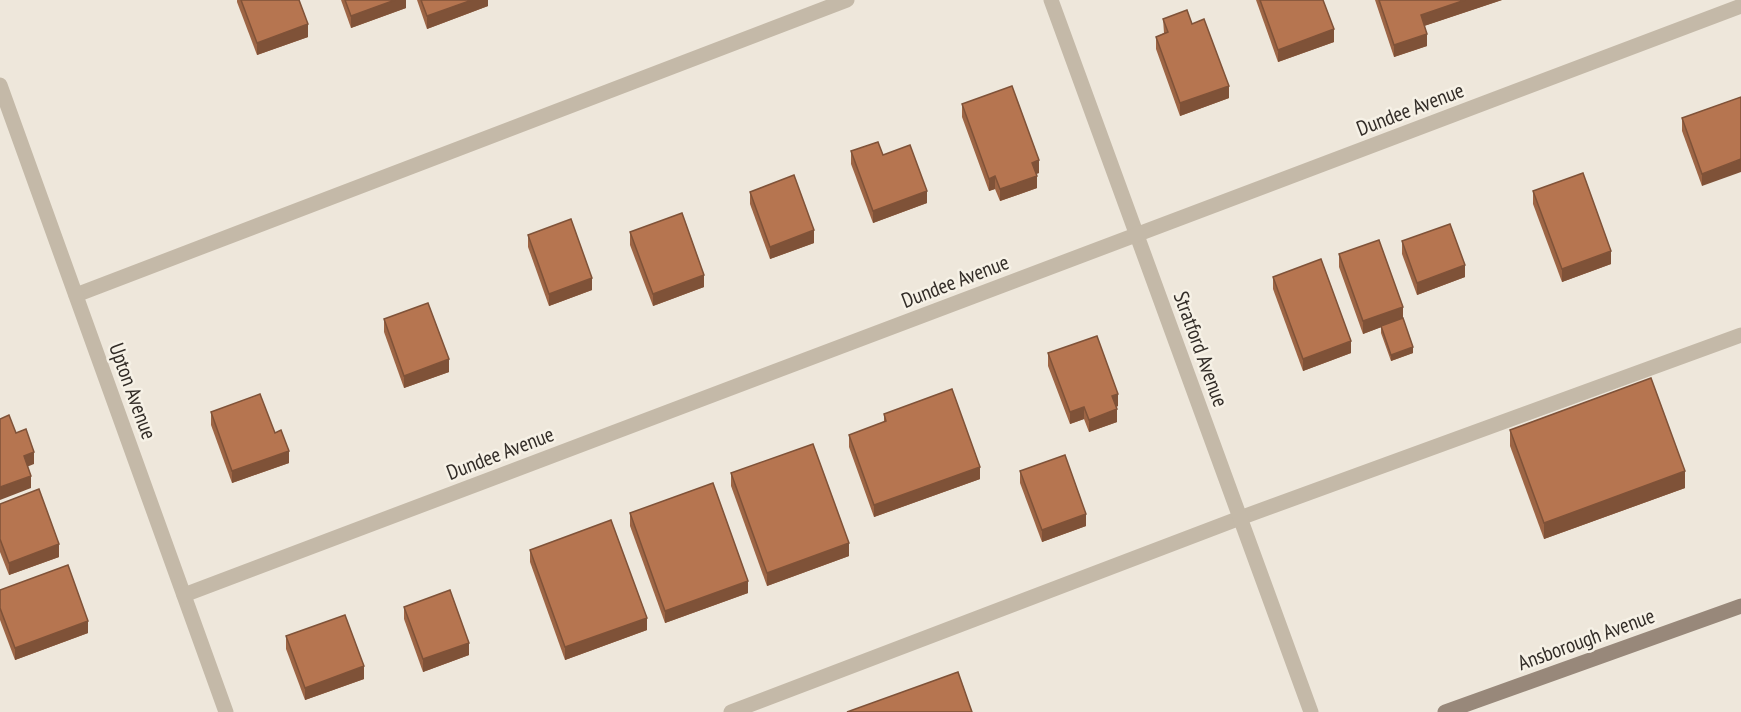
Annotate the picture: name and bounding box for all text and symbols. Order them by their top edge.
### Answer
street label: Dundee Avenue [1353,76,1467,142]
street label: Dundee Avenue [898,248,1012,314]
street label: Stratford Avenue [1168,288,1234,410]
street label: Upton Avenue [103,339,163,443]
street label: Dundee Avenue [443,420,557,486]
street label: Ansborough Avenue [1514,602,1658,676]

